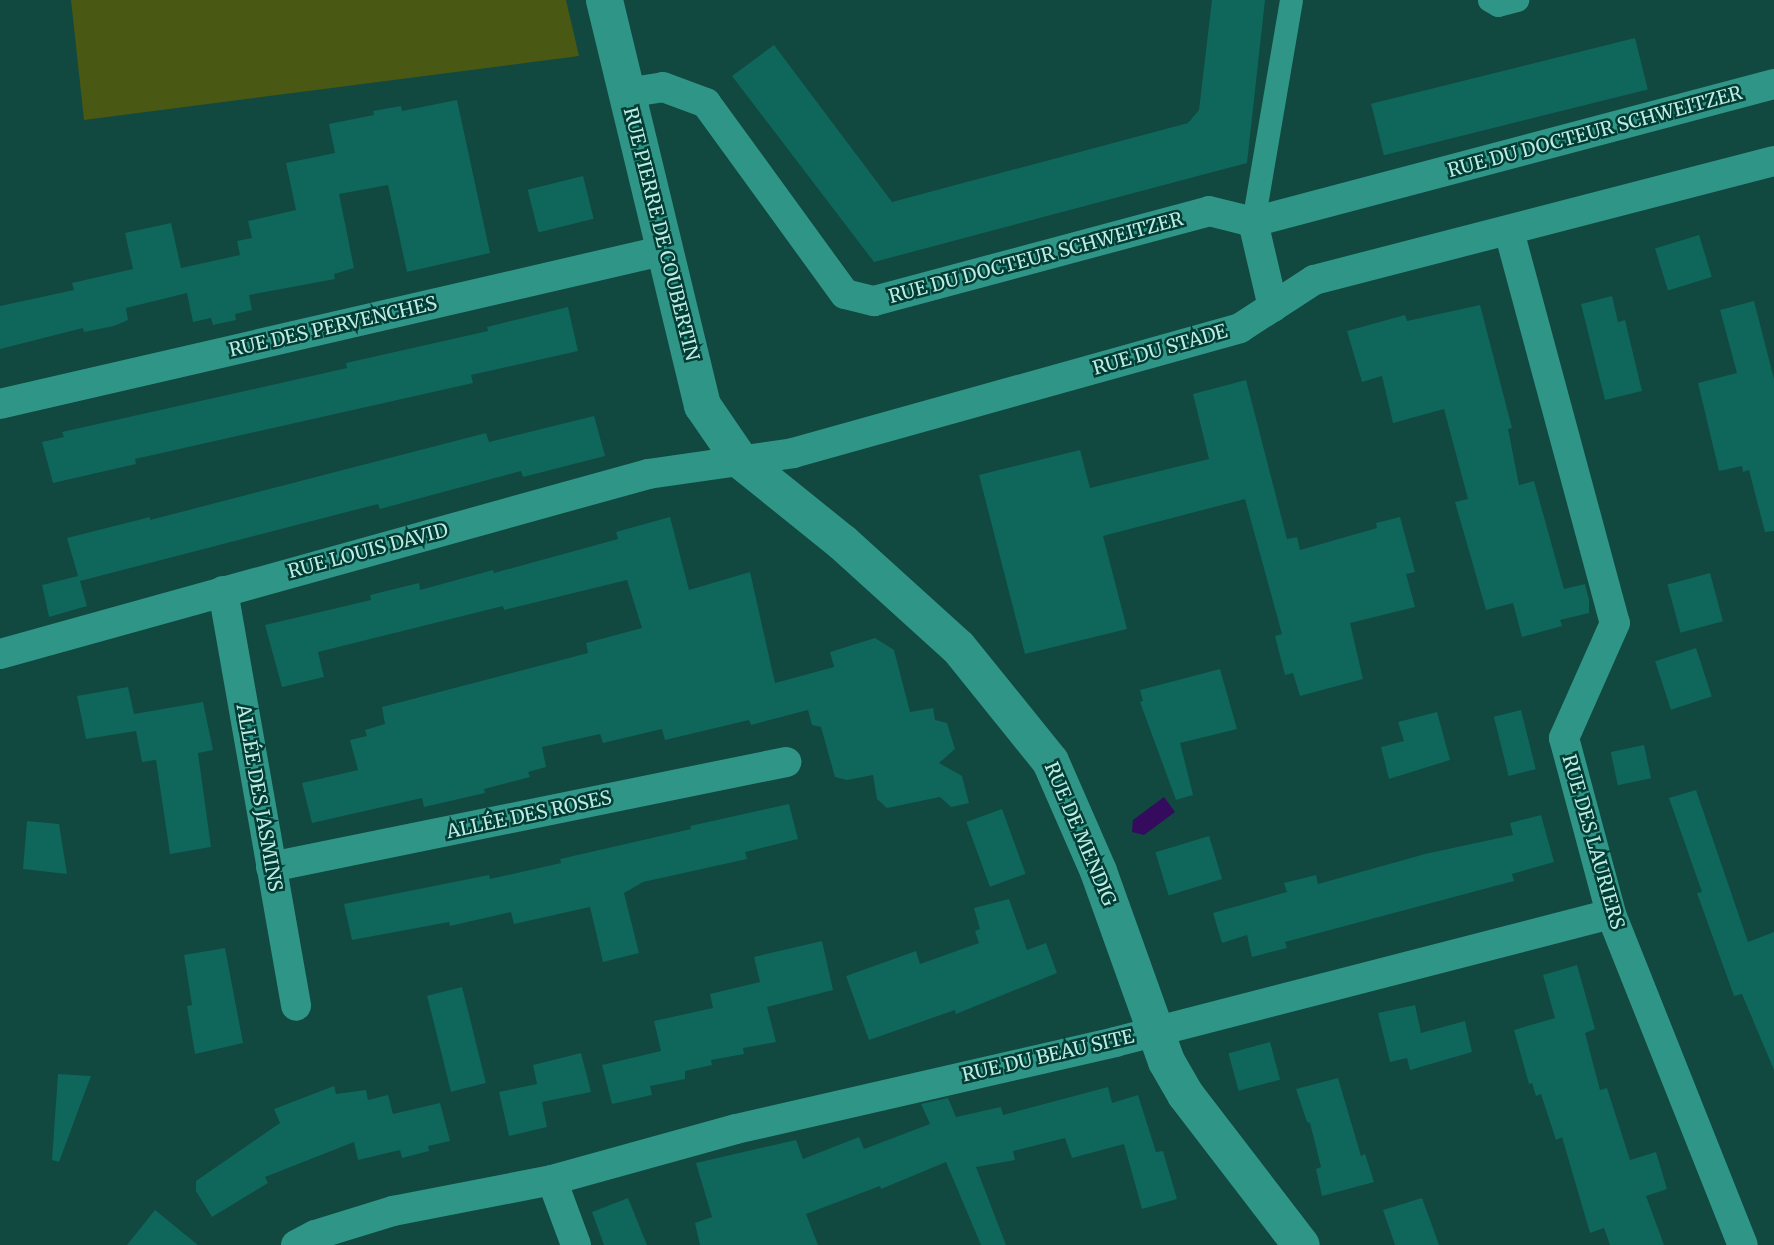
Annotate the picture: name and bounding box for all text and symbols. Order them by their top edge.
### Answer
street label: RUE DU DOCTEUR SCHWEITZER [1445,82,1745,182]
street label: RUE PIERRE DE COUBERTIN [618,105,704,363]
street label: RUE DU DOCTEUR SCHWEITZER [886,208,1186,308]
street label: RUE DES PERVENCHES [227,292,439,362]
street label: RUE DU STADE [1090,320,1230,380]
street label: RUE LOUIS DAVID [285,519,451,583]
street label: ALLÉE DES JASMINS [231,703,287,893]
street label: RUE DES LAURIERS [1557,752,1629,932]
street label: RUE DE MENDIG [1039,759,1121,909]
street label: ALLÉE DES ROSES [444,786,614,844]
street label: RUE DU BEAU SITE [960,1025,1136,1087]

